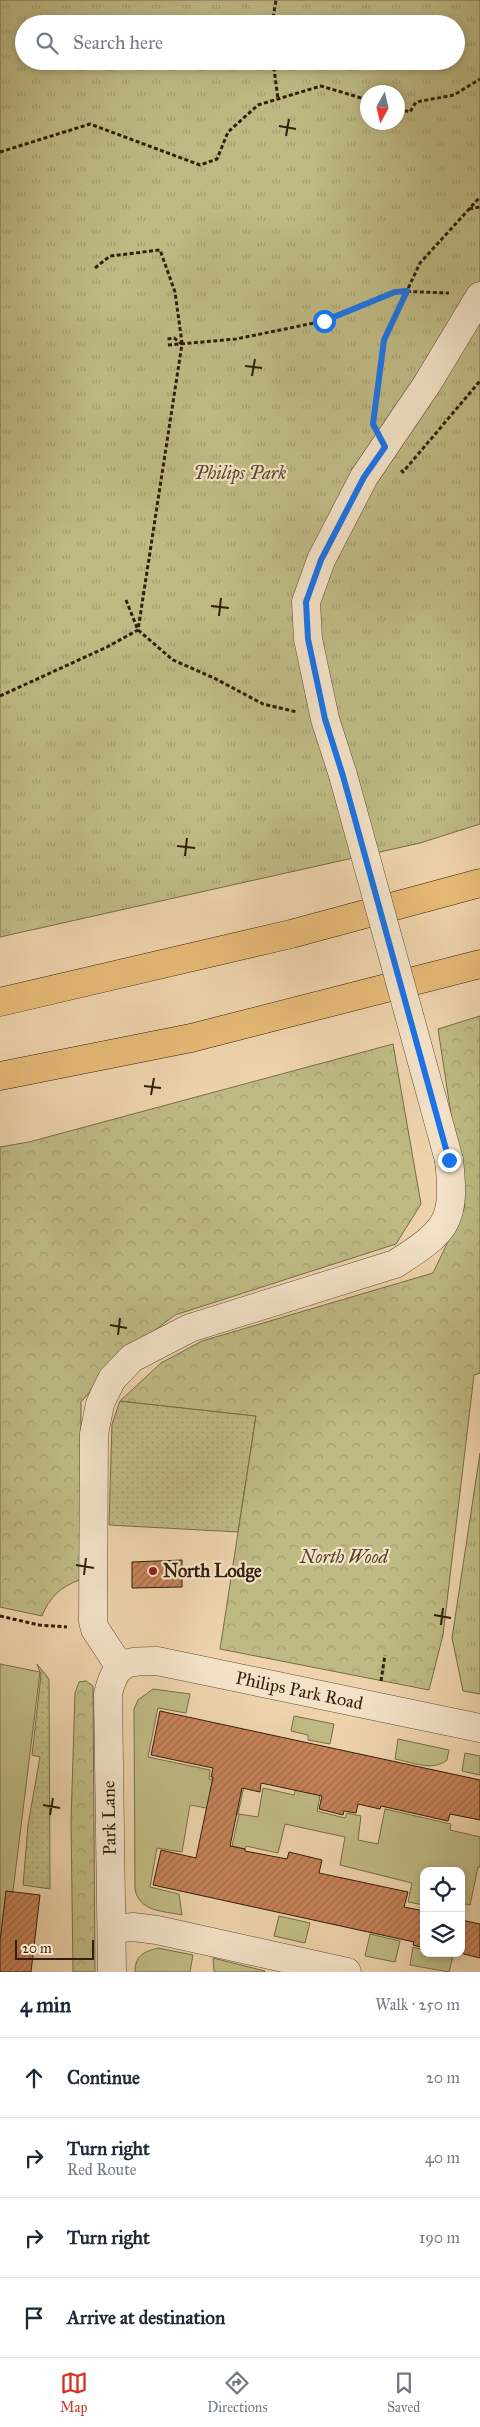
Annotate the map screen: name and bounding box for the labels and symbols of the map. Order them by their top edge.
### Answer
north arrow [360,85,405,130]
route start [313,310,336,333]
park label: Philips Park [194,462,286,485]
route end [438,1149,461,1172]
park label: North Wood [299,1546,389,1568]
place label: North Lodge [163,1560,262,1583]
marker: North Lodge [147,1565,159,1577]
street label: Philips Park Road [234,1667,365,1714]
street label: Park Lane [97,1781,121,1855]
scale bar [15,1937,94,1960]

